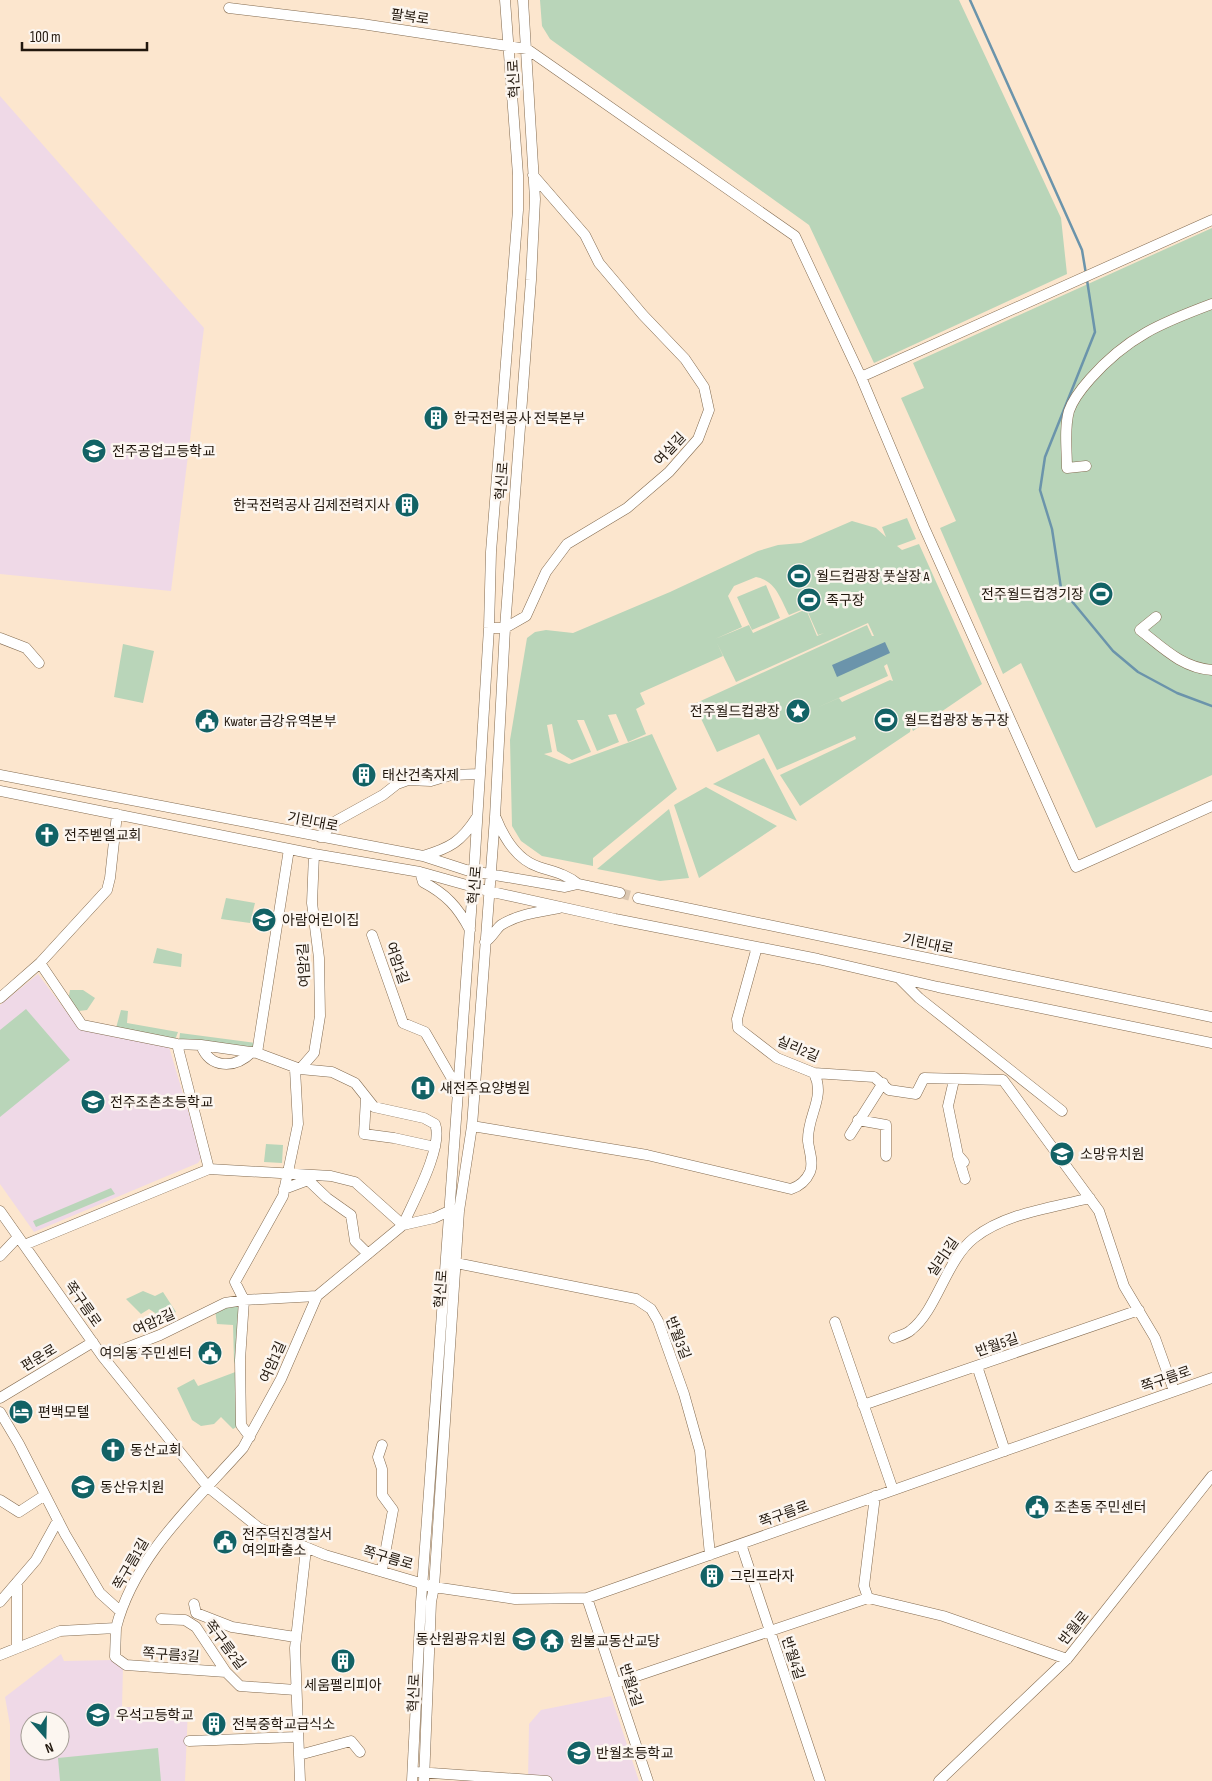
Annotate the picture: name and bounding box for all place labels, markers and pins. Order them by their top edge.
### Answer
building icon: 한국전력공사 전북본부 [423,405,449,431]
place label: 한국전력공사 전북본부 [454,410,585,427]
school or university icon: 전주공업고등학교 [81,438,107,464]
place label: 전주공업고등학교 [112,443,215,460]
building icon: 한국전력공사 김제전력지사 [394,492,420,518]
place label: 한국전력공사 김제전력지사 [233,497,390,514]
sports icon: 월드컵광장 풋살장 A [786,563,812,589]
place label: 월드컵광장 풋살장 A [816,568,930,585]
sports icon: 전주월드컵경기장 [1088,581,1114,607]
place label: 전주월드컵경기장 [981,586,1084,603]
sports icon: 족구장 [796,587,822,613]
place label: 족구장 [826,592,865,609]
place icon: 전주월드컵광장 [785,698,811,724]
place label: 전주월드컵광장 [690,703,780,720]
sports icon: 월드컵광장 농구장 [873,707,899,733]
public building icon: Kwater 금강유역본부 [194,708,220,734]
place label: 월드컵광장 농구장 [904,712,1009,729]
place label: Kwater 금강유역본부 [224,713,337,730]
building icon: 태산건축자제 [351,762,377,788]
place label: 태산건축자제 [382,767,459,784]
church icon: 전주벧엘교회 [34,822,60,848]
place label: 전주벧엘교회 [64,827,141,844]
school or university icon: 아람어린이집 [251,907,277,933]
place label: 아람어린이집 [282,912,359,929]
hospital icon: 새전주요양병원 [410,1075,436,1101]
place label: 새전주요양병원 [440,1080,530,1097]
school or university icon: 전주조촌초등학교 [80,1089,106,1115]
place label: 전주조촌초등학교 [110,1094,213,1111]
school or university icon: 소망유치원 [1049,1141,1075,1167]
place label: 소망유치원 [1080,1146,1144,1163]
public building icon: 여의동 주민센터 [197,1340,223,1366]
place label: 여의동 주민센터 [100,1345,192,1362]
hotel icon: 편백모텔 [8,1399,34,1425]
place label: 편백모텔 [38,1404,90,1421]
church icon: 동산교회 [100,1437,126,1463]
place label: 동산교회 [130,1442,182,1459]
school or university icon: 동산유치원 [70,1474,96,1500]
place label: 동산유치원 [100,1479,164,1496]
public building icon: 조촌동 주민센터 [1024,1494,1050,1520]
place label: 조촌동 주민센터 [1054,1499,1146,1516]
place label: 전주덕진경찰서 여의파출소 [242,1526,332,1559]
public building icon: 전주덕진경찰서 여의파출소 [212,1529,238,1555]
building icon: 그린프라자 [699,1563,725,1589]
place label: 그린프라자 [730,1568,795,1585]
school or university icon: 동산원광유치원 [511,1626,537,1652]
temple icon: 원불교동산교당 [539,1628,565,1654]
place label: 동산원광유치원 [416,1631,506,1648]
place label: 원불교동산교당 [570,1633,660,1650]
building icon: 세움펠리피아 [330,1648,356,1674]
place label: 세움펠리피아 [304,1677,382,1694]
school or university icon: 우석고등학교 [85,1702,111,1728]
place label: 우석고등학교 [116,1707,193,1724]
building icon: 전북중학교급식소 [201,1711,227,1737]
place label: 전북중학교급식소 [232,1716,335,1733]
school or university icon: 반월초등학교 [566,1740,592,1766]
place label: 반월초등학교 [596,1745,673,1762]

